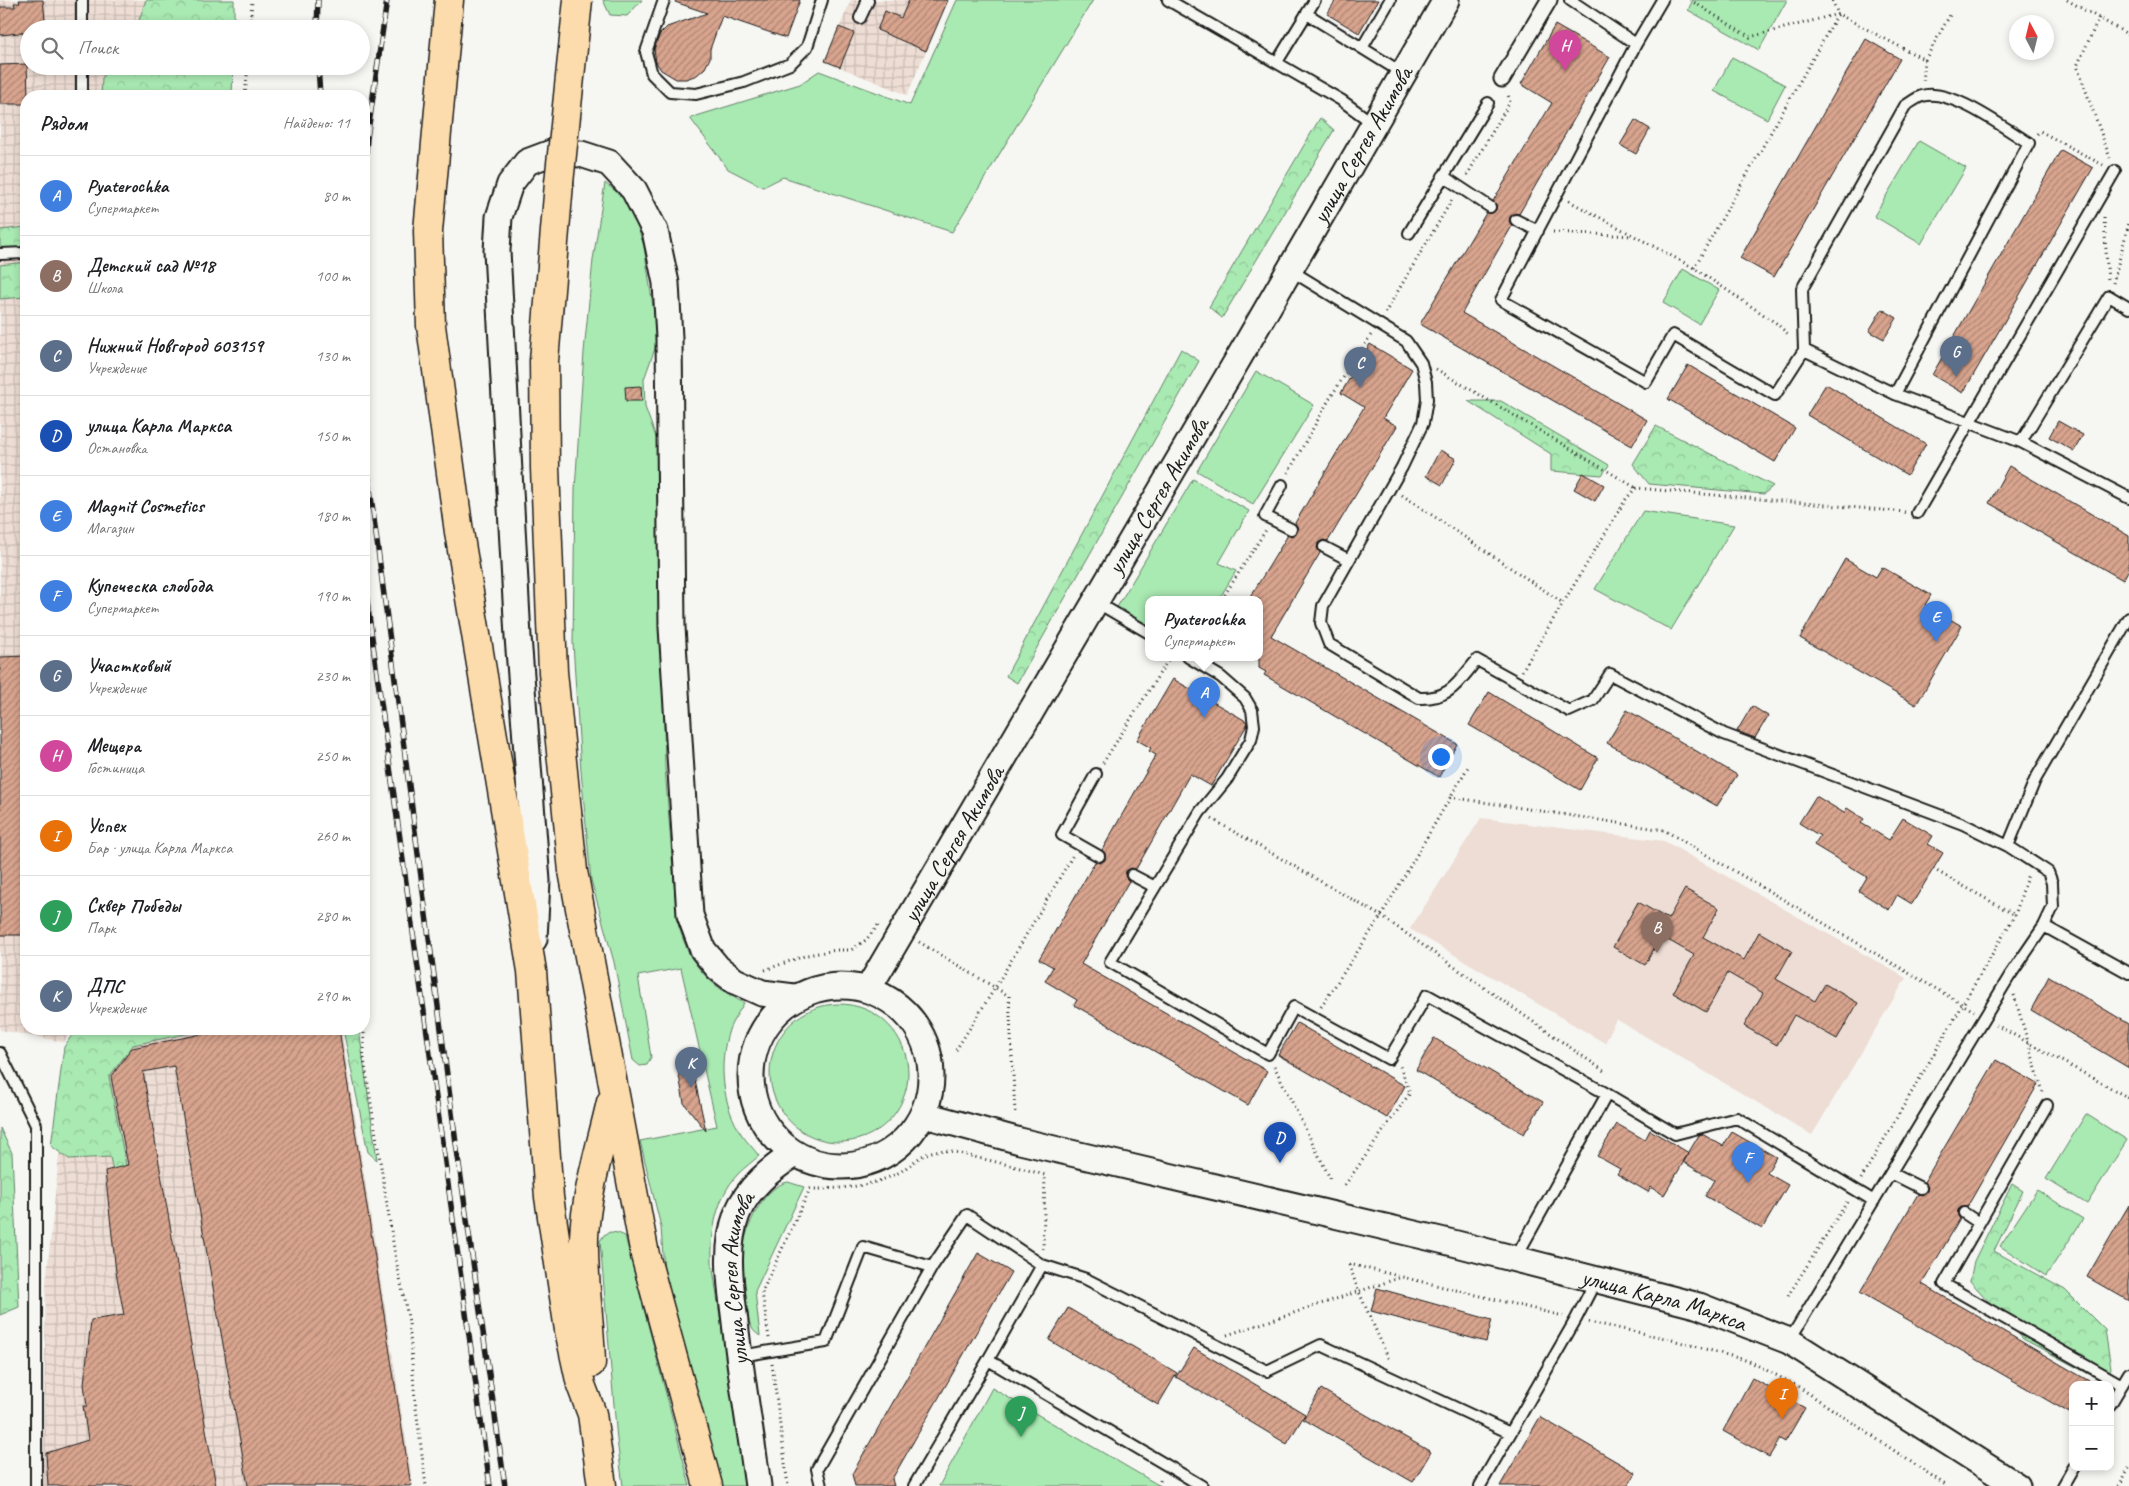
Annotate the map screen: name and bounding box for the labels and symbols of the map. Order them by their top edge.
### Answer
north arrow [2009,15,2054,60]
pin: H [1549,30,1581,71]
street label: улица Сергея Акимова [1304,59,1420,231]
pin: G [1940,336,1972,377]
pin: C [1344,347,1376,388]
street label: улица Сергея Акимова [1099,410,1216,581]
pin: E [1920,601,1952,642]
pin: A [1188,677,1220,718]
your location [1428,744,1454,770]
street label: улица Сергея Акимова [894,759,1012,930]
pin: B [1641,912,1673,953]
pin: K [675,1047,707,1088]
pin: D [1264,1122,1296,1163]
pin: F [1732,1142,1764,1183]
street label: улица Сергея Акимова [714,1183,762,1370]
street label: улица Карла Маркса [1577,1261,1752,1339]
pin: I [1766,1378,1798,1419]
pin: J [1005,1396,1037,1437]

